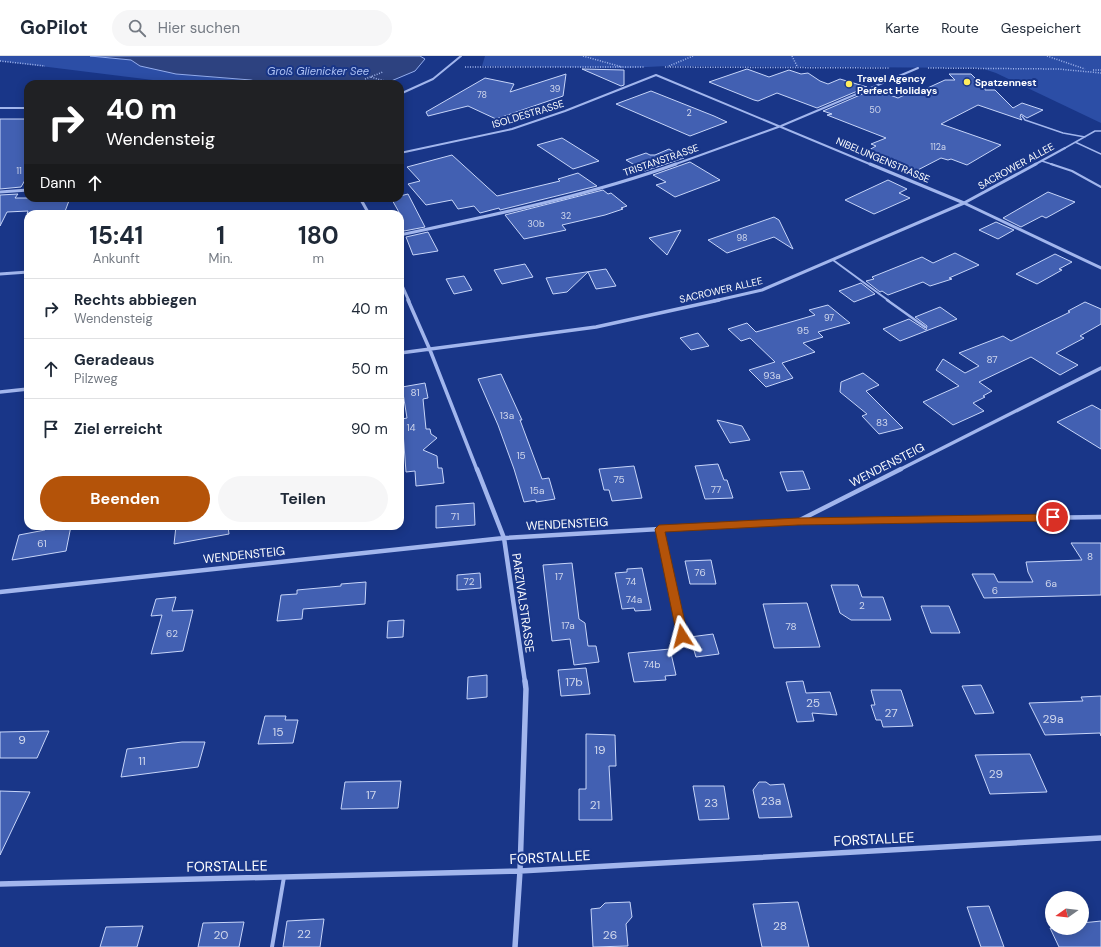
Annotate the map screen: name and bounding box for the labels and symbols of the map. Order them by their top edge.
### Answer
water label: Groß Glienicker See [267,64,369,78]
place label: Travel Agency Perfect Holidays [857,72,937,97]
place label: Spatzennest [975,76,1037,89]
marker: Spatzennest [962,77,972,87]
marker: Travel Agency Perfect Holidays [844,79,854,89]
house number: 39 [550,83,561,95]
house number: 78 [477,89,487,101]
street label: ISOLDESTRASSE [490,97,566,131]
house number: 50 [869,104,881,116]
house number: 2 [686,107,692,119]
street label: NIBELUNGENSTRASSE [834,134,932,186]
street label: SACROWER ALLEE [976,140,1057,192]
street label: TRISTANSTRASSE [622,141,701,179]
house number: 112a [930,141,946,153]
house number: 11 [16,165,22,177]
house number: 32 [561,210,571,222]
house number: 30b [527,218,545,230]
house number: 98 [737,232,747,244]
street label: SACROWER ALLEE [678,274,764,306]
house number: 97 [824,312,834,324]
house number: 95 [797,324,809,337]
house number: 87 [986,353,998,366]
house number: 93a [763,369,781,382]
house number: 81 [411,386,420,399]
house number: 13a [500,409,514,422]
house number: 83 [876,416,888,429]
house number: 14 [406,421,416,434]
street label: WENDENSTEIG [847,439,927,491]
house number: 15 [516,449,526,462]
house number: 75 [613,473,625,486]
house number: 77 [711,483,721,496]
house number: 15a [530,484,544,497]
pin [1036,500,1070,534]
house number: 71 [451,510,459,523]
street label: WENDENSTEIG [526,514,608,534]
house number: 61 [37,537,47,550]
street label: WENDENSTEIG [202,543,286,567]
house number: 8 [1087,550,1093,563]
street label: PARZIVALSTRASSE [508,552,538,654]
house number: 76 [694,566,706,579]
house number: 17 [555,570,563,583]
house number: 72 [464,575,475,588]
house number: 74 [626,575,636,588]
house number: 6a [1045,577,1057,590]
house number: 6 [992,584,998,597]
house number: 74a [626,593,642,606]
house number: 2 [859,599,865,612]
position arrow [661,615,703,657]
house number: 17a [561,619,575,632]
house number: 78 [785,620,797,633]
house number: 62 [166,627,178,640]
house number: 74b [643,658,661,671]
house number: 17b [565,674,583,690]
house number: 25 [806,695,820,711]
house number: 27 [884,705,898,721]
house number: 29a [1043,711,1063,727]
house number: 15 [272,724,284,740]
house number: 9 [18,732,26,748]
house number: 19 [594,742,606,758]
house number: 11 [138,753,146,769]
house number: 29 [989,766,1003,782]
house number: 17 [366,787,376,803]
house number: 23a [761,793,781,809]
house number: 23 [704,795,718,811]
house number: 21 [590,797,600,813]
street label: FORSTALLEE [833,828,915,850]
street label: FORSTALLEE [509,846,591,868]
street label: FORSTALLEE [186,856,268,876]
north arrow [1045,891,1089,935]
house number: 28 [773,918,787,934]
house number: 22 [297,926,311,942]
house number: 20 [213,927,229,943]
house number: 26 [603,927,617,943]

